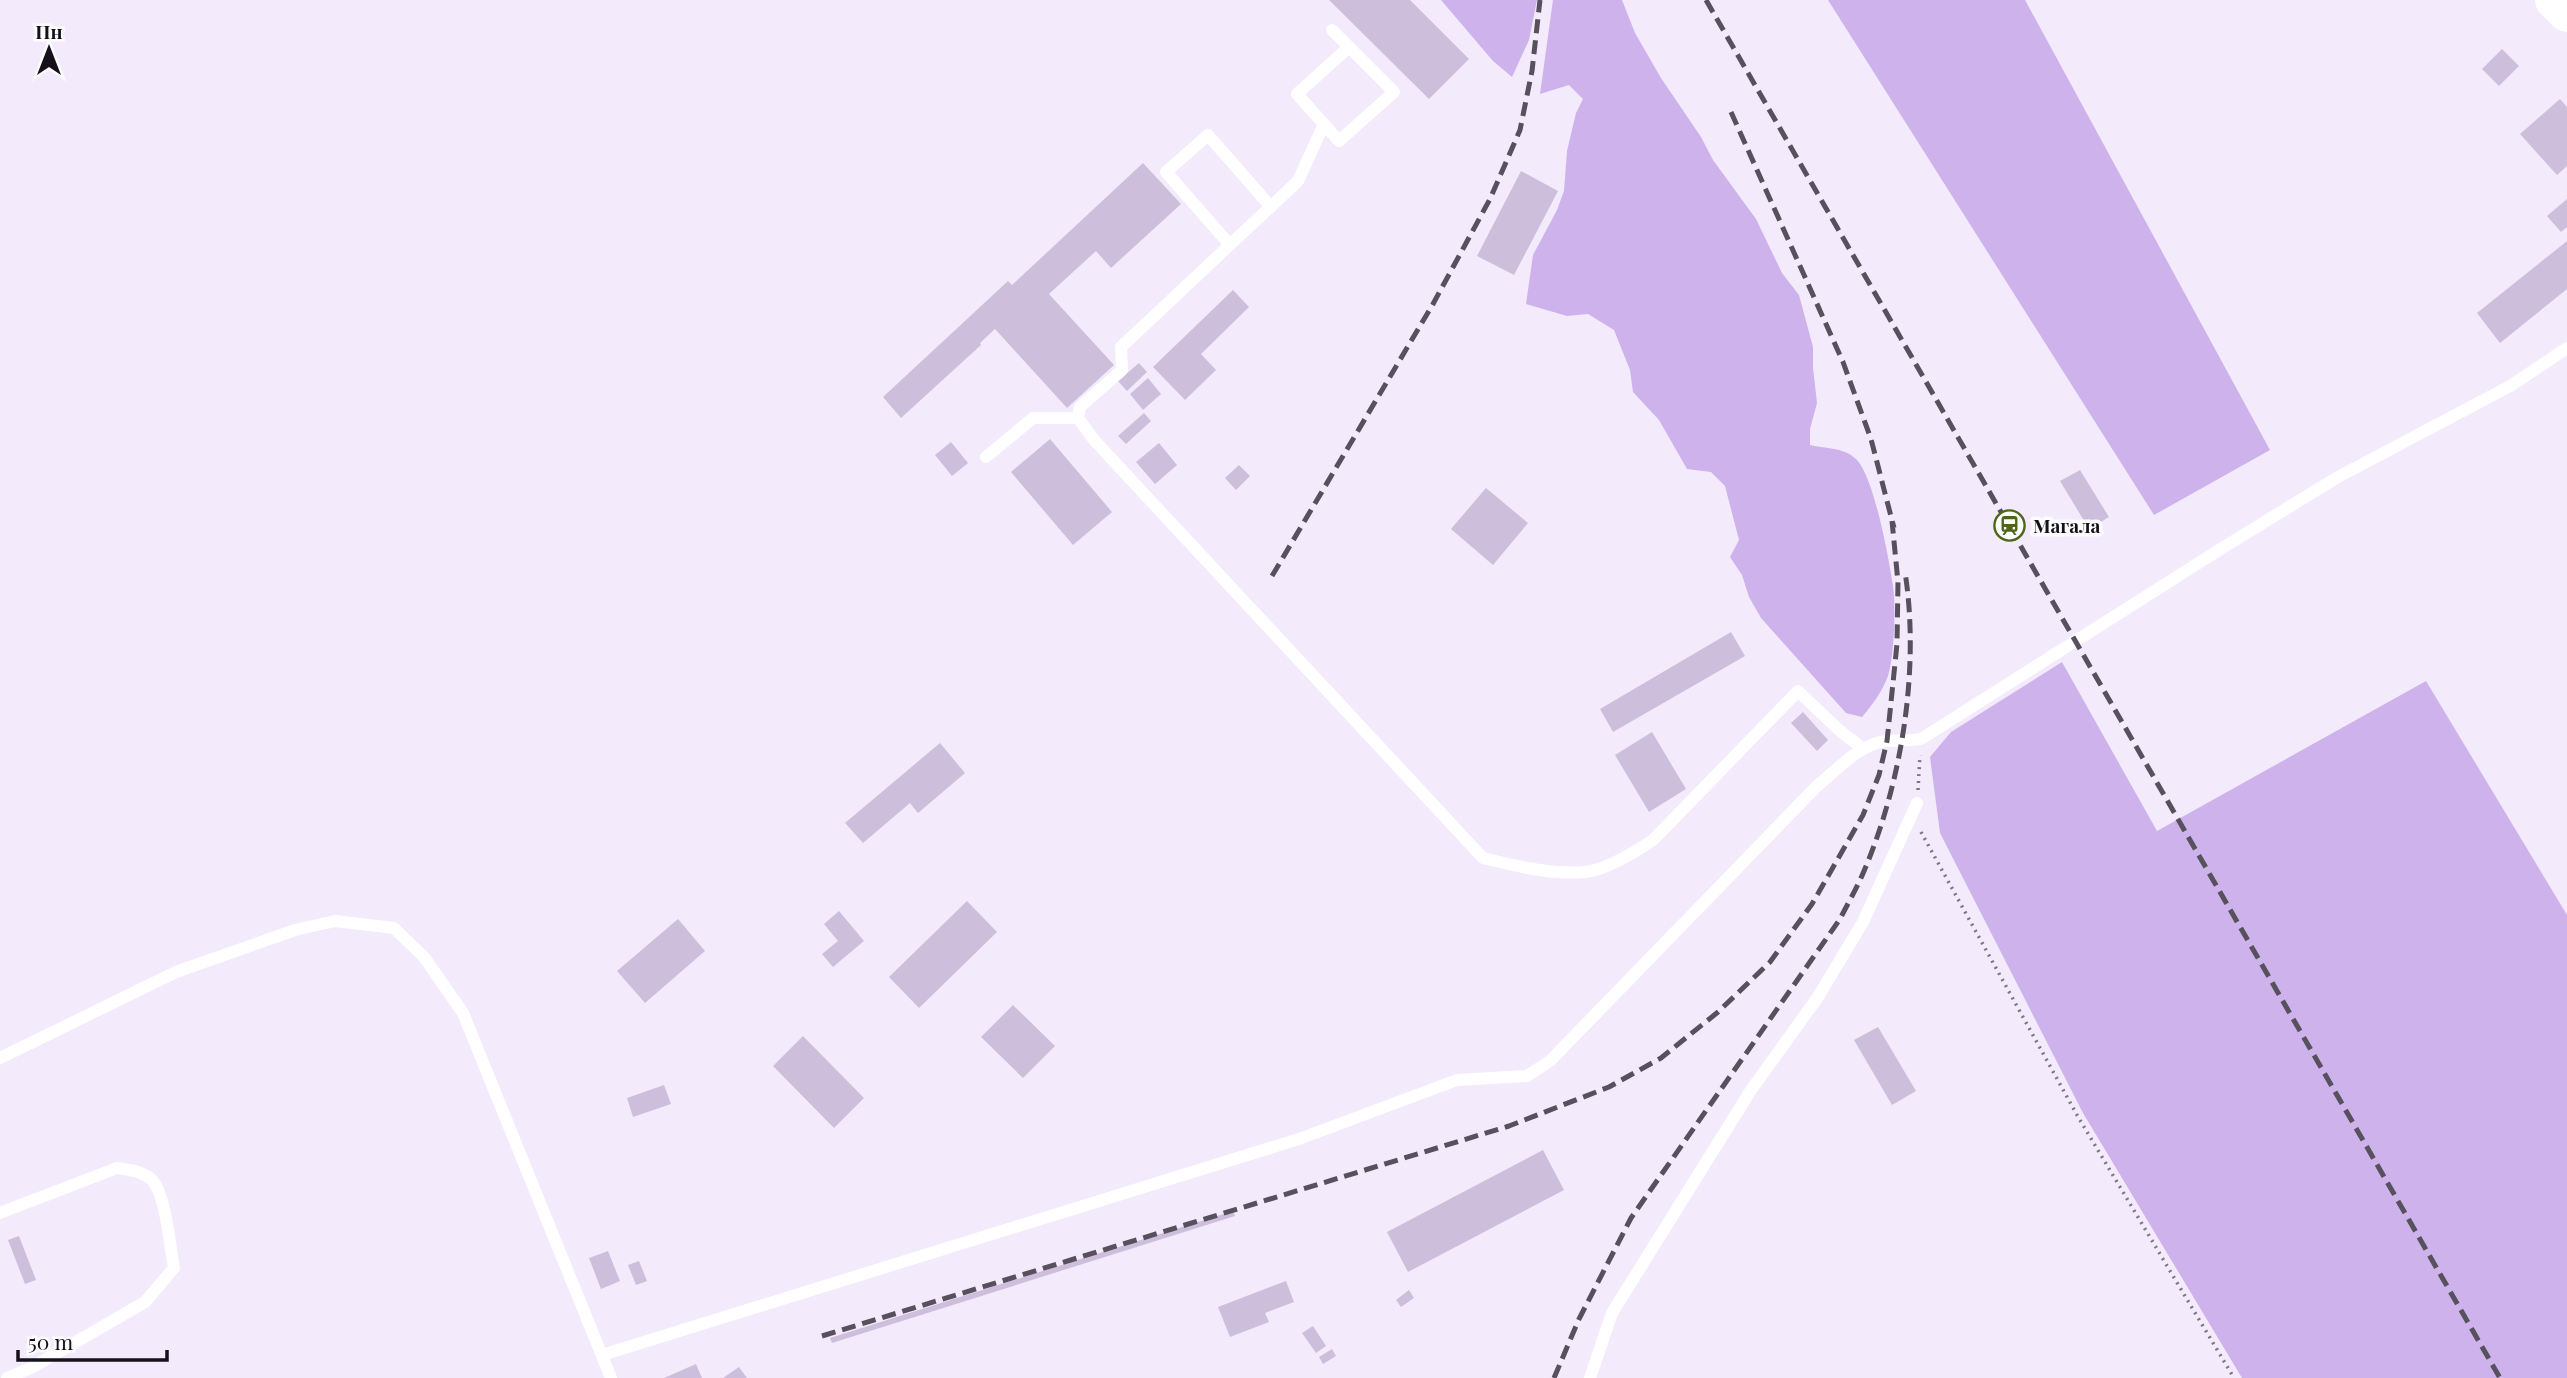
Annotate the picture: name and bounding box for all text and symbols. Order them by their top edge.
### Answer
north arrow [14,14,84,84]
text: Пн [35,18,63,44]
station icon: Магала [1993,508,2027,542]
place label: Магала [2033,512,2101,538]
scale bar [18,1318,166,1362]
text: 50 m [28,1327,74,1355]

